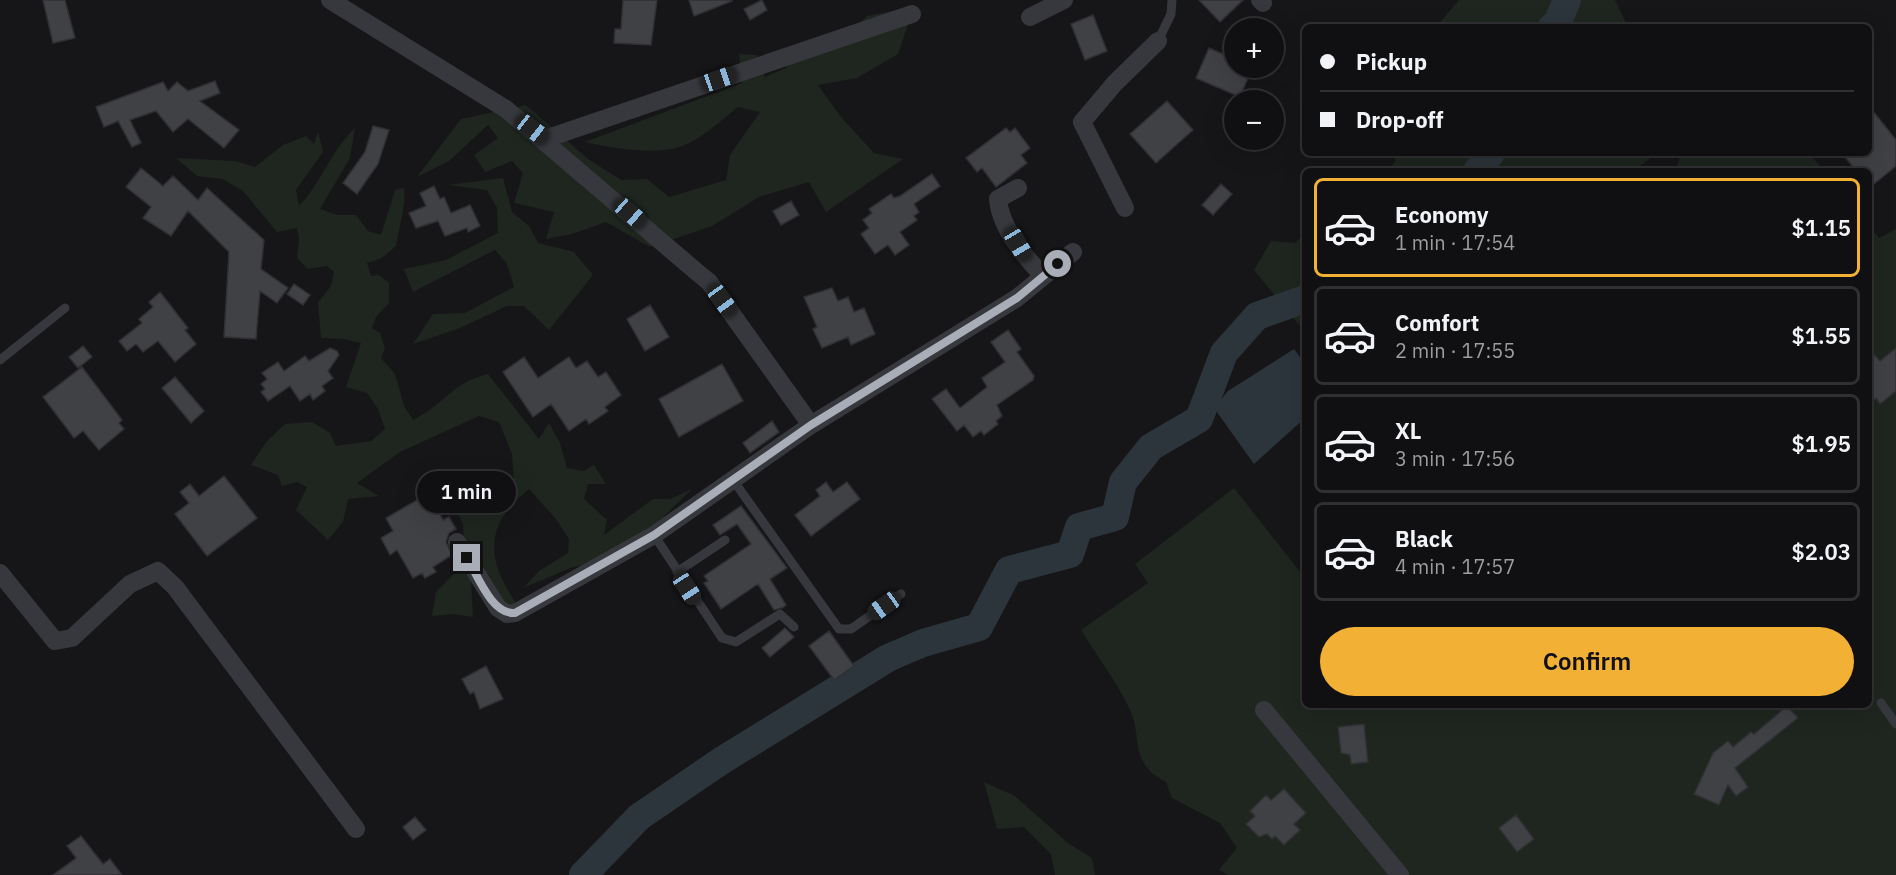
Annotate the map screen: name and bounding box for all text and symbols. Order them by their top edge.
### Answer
map controls [1224,18,1284,150]
button: + [1224,18,1284,78]
text: Pickup [1356,47,1427,76]
car [699,65,739,93]
button: − [1224,90,1284,150]
text: Drop-off [1356,105,1443,134]
car [512,111,552,147]
car [611,194,649,232]
text: Economy [1395,200,1489,229]
icon: car [1323,201,1377,255]
text: $1.15 [1792,213,1851,242]
car [1001,224,1035,264]
text: 1 min · 17:54 [1395,229,1515,256]
route start [1044,250,1071,277]
car [704,280,740,320]
text: Comfort [1395,308,1479,337]
icon: car [1323,309,1377,363]
text: $1.55 [1792,321,1851,350]
text: 2 min · 17:55 [1395,337,1515,364]
text: XL [1395,416,1421,445]
icon: car [1323,417,1377,471]
text: $1.95 [1792,429,1851,458]
text: 3 min · 17:56 [1395,445,1515,472]
callout: 1 min [418,471,516,513]
text: 1 min [441,478,492,505]
text: Black [1395,524,1453,553]
icon: car [1323,525,1377,579]
text: $2.03 [1792,537,1851,566]
route end [453,544,480,571]
text: 4 min · 17:57 [1395,553,1515,580]
car [670,568,704,608]
car [864,588,904,624]
button: Confirm [1320,627,1854,696]

